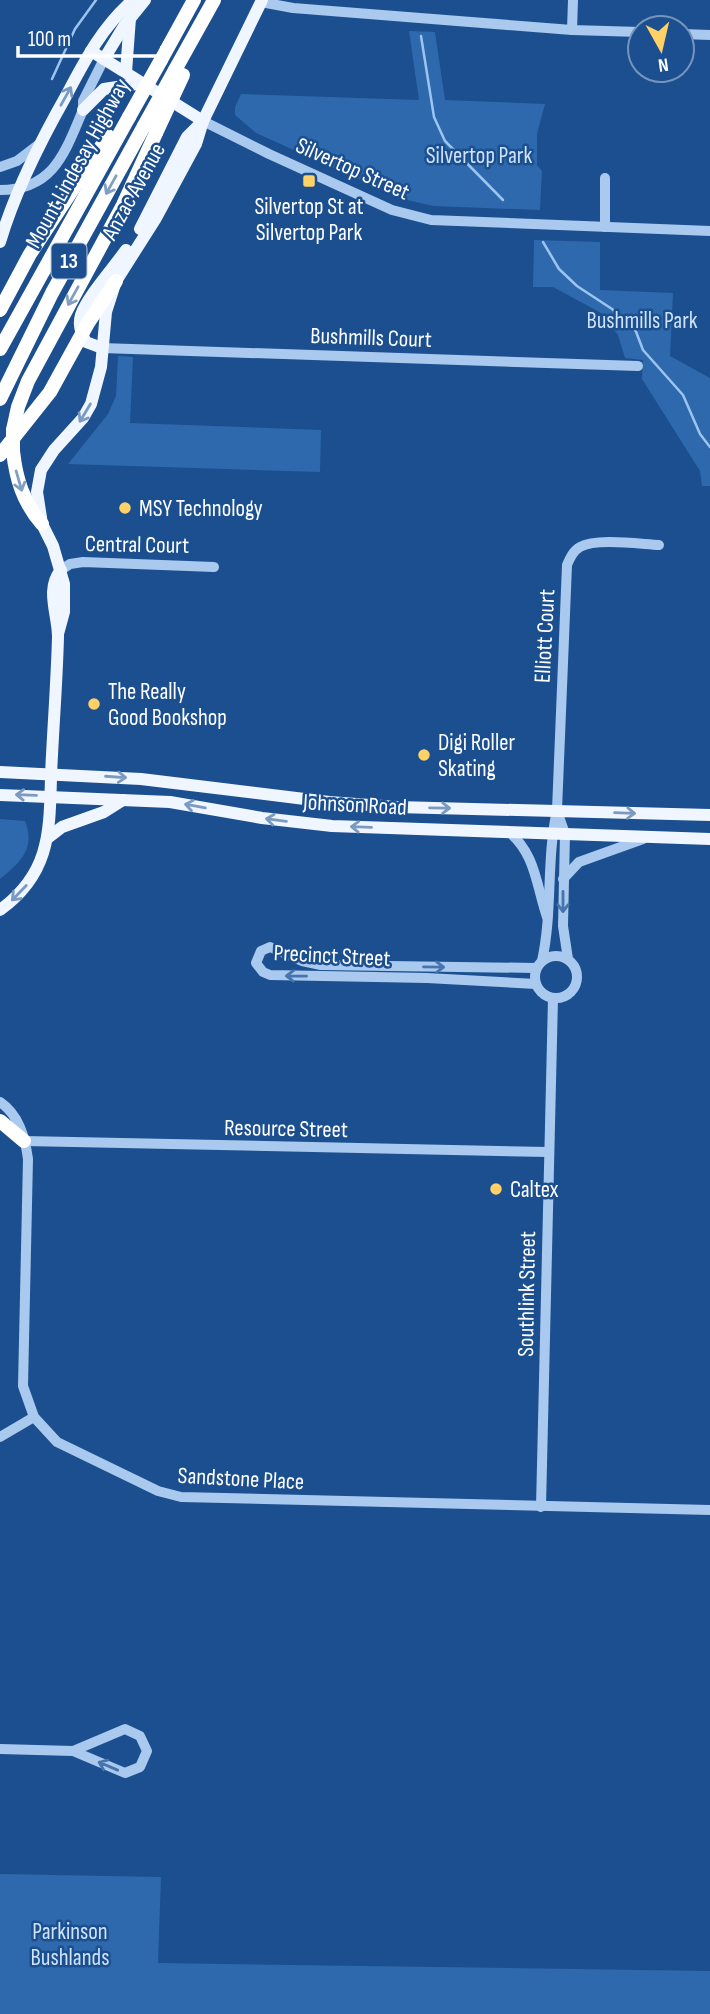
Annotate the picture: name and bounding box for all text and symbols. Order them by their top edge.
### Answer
scale bar [18,14,161,58]
north arrow [626,14,696,84]
text: 100 m [28,27,71,52]
text: N [657,52,670,76]
street label: Mount Lindesay Highway [20,74,136,253]
one-way arrow [59,87,73,107]
street label: Silvertop Street [291,131,414,206]
street label: Anzac Avenue [95,138,172,246]
park label: Silvertop Park [426,142,532,170]
marker: Silvertop St at Silvertop Park [301,173,317,189]
one-way arrow [104,174,117,195]
place label: Silvertop St at Silvertop Park [254,193,364,247]
road number: 13 [52,244,86,278]
one-way arrow [66,285,79,306]
park label: Bushmills Park [586,307,698,335]
street label: Bushmills Court [310,322,432,354]
one-way arrow [78,402,92,422]
one-way arrow [13,470,26,492]
place label: MSY Technology [139,495,263,523]
marker: MSY Technology [117,500,133,516]
street label: Central Court [85,530,189,560]
street label: Elliott Court [529,588,561,684]
place label: The Really Good Bookshop [108,678,227,732]
marker: The Really Good Bookshop [86,696,102,712]
place label: Digi Roller Skating [438,729,515,783]
marker: Digi Roller Skating [416,747,432,763]
one-way arrow [104,771,127,784]
street label: Johnson Road [301,788,407,822]
one-way arrow [14,789,37,802]
one-way arrow [184,799,206,812]
one-way arrow [428,801,451,815]
one-way arrow [614,806,637,819]
one-way arrow [265,813,288,826]
one-way arrow [350,820,373,833]
one-way arrow [10,884,27,901]
one-way arrow [556,890,570,913]
street label: Precinct Street [273,939,391,973]
one-way arrow [422,960,445,973]
one-way arrow [285,969,308,983]
street label: Resource Street [224,1114,348,1144]
place label: Caltex [510,1176,559,1204]
marker: Caltex [488,1181,504,1197]
street label: Southlink Street [512,1231,542,1357]
street label: Sandstone Place [177,1462,305,1496]
one-way arrow [97,1759,119,1772]
park label: Parkinson Bushlands [31,1918,109,1972]

